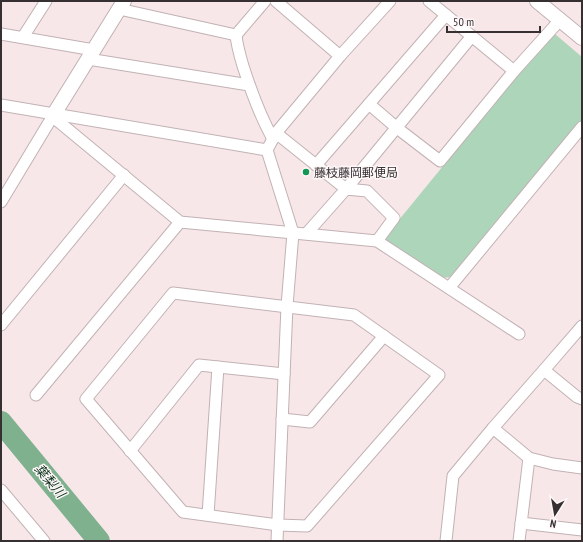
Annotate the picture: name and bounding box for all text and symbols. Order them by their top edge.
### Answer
scale bar [447,8,540,34]
text: 50 m [453,14,474,29]
place label: 藤枝藤岡郵便局 [314,165,398,180]
marker: 藤枝藤岡郵便局 [301,167,311,177]
water label: 葉梨川 [31,461,70,503]
north arrow [535,494,575,534]
text: N [549,516,557,531]

